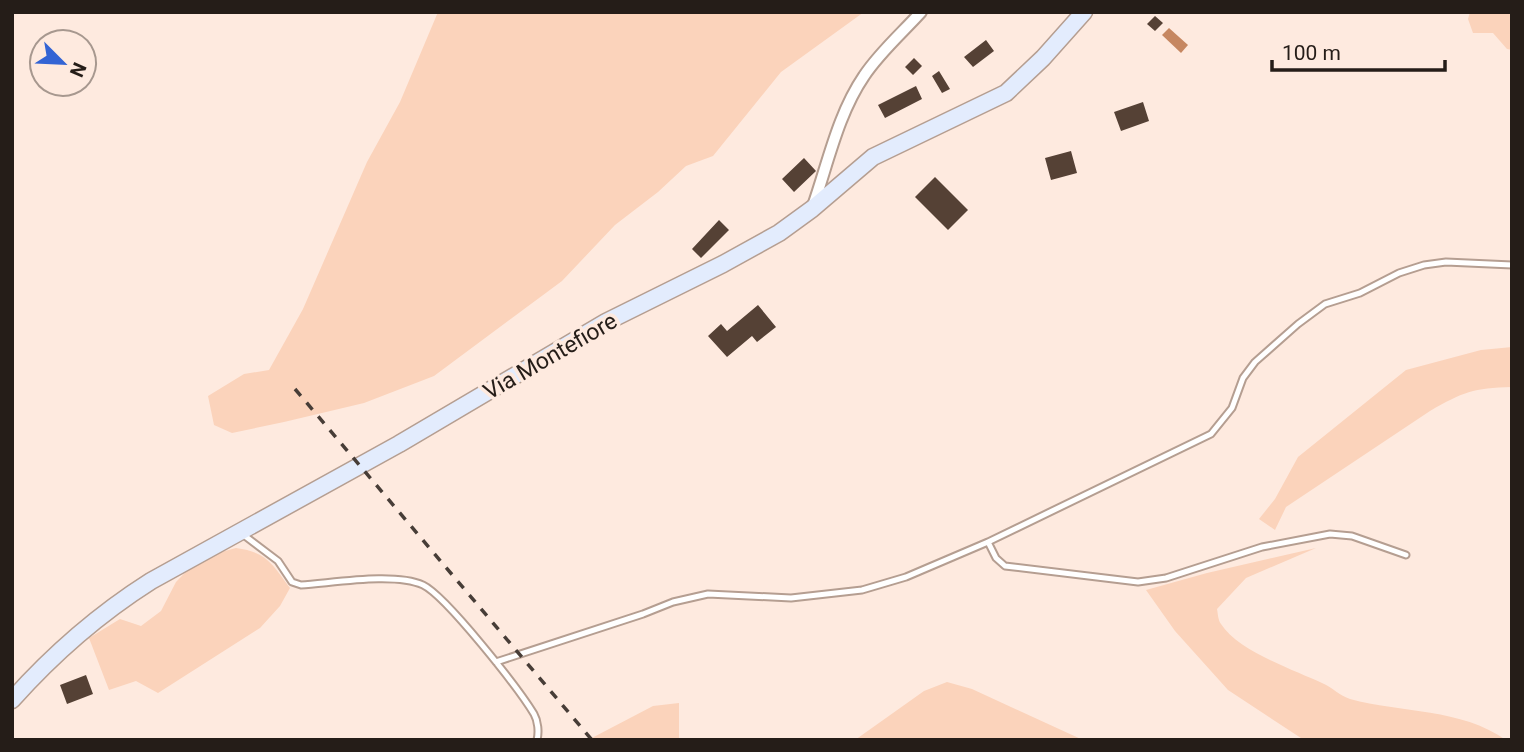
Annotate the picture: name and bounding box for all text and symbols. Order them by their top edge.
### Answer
north arrow [28,28,98,98]
scale bar [1272,28,1445,72]
text: 100 m [1282,41,1341,65]
text: N [65,59,91,81]
street label: Via Montefiore [479,307,622,406]

